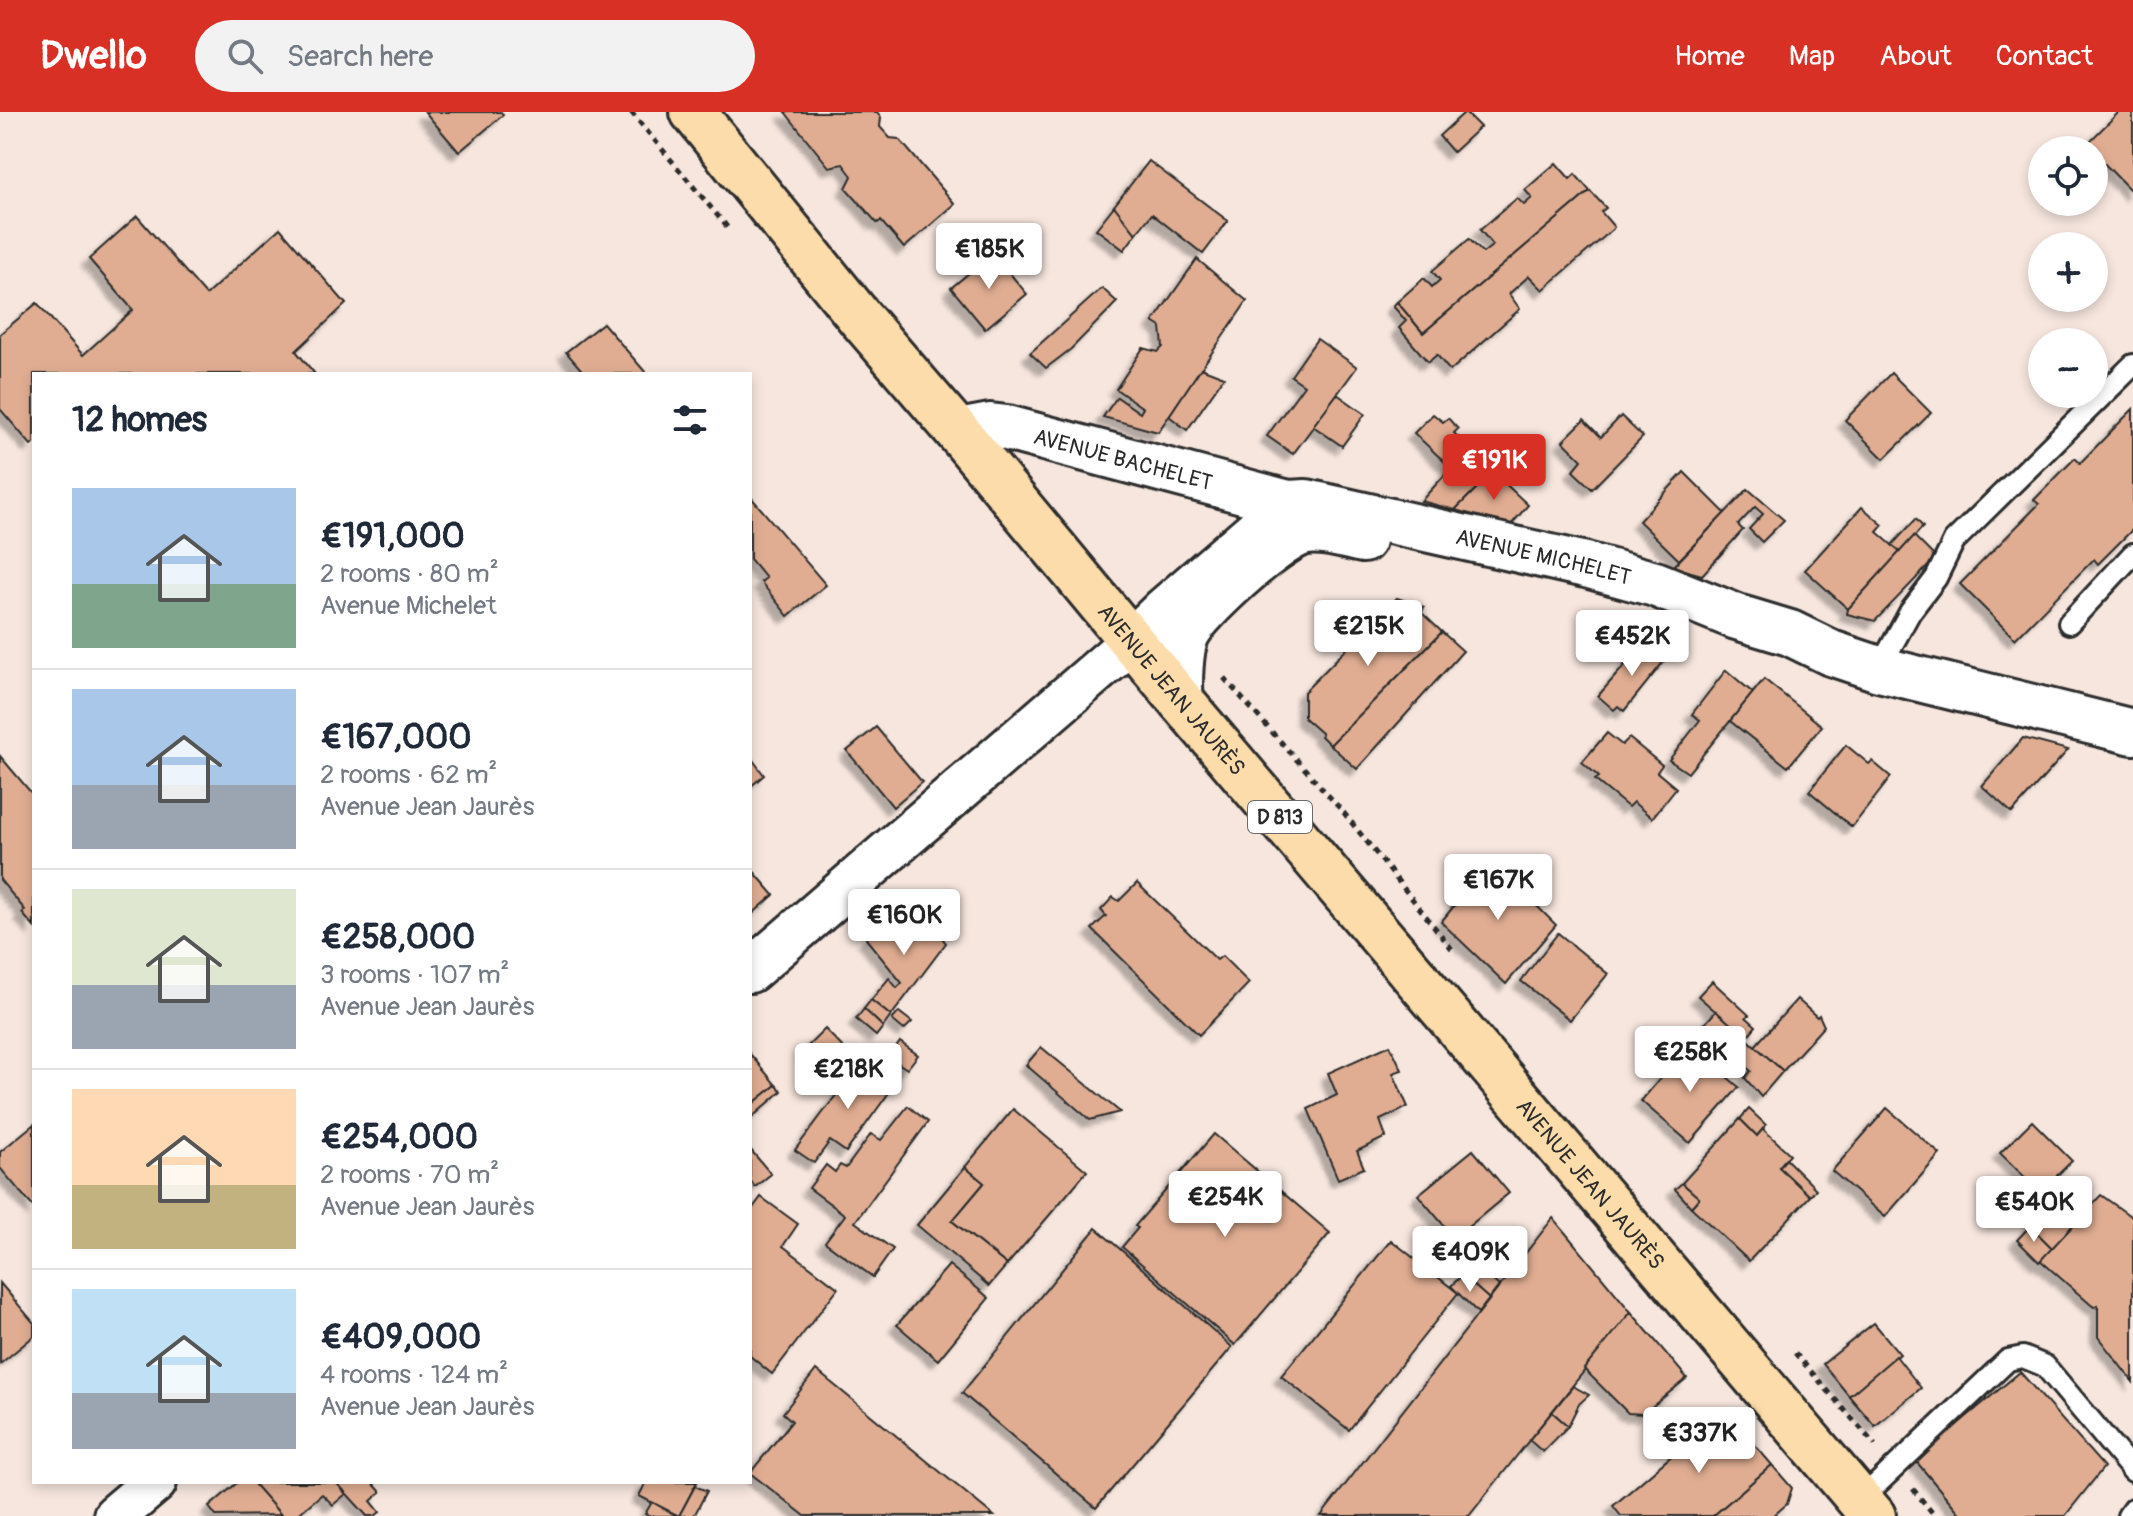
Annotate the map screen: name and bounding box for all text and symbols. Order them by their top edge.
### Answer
search box [195,20,755,92]
text: Dwello [40,32,147,80]
icon: search [223,34,267,78]
text: Search here [287,38,433,75]
text: Home [1674,39,1745,74]
text: Map [1789,39,1835,74]
text: About [1879,39,1952,74]
text: Contact [1996,39,2093,74]
map controls [2028,136,2108,408]
button: locate [2028,136,2108,216]
pin: €185K [933,223,1045,291]
button: + [2028,232,2108,312]
text: €185K [954,233,1024,265]
button: − [2028,328,2108,408]
icon: filters [668,398,712,442]
text: 12 homes [72,399,207,442]
street label: AVENUE BACHELET [1031,423,1215,497]
pin: €191K [1438,434,1550,502]
text: €191K [1461,444,1527,476]
text: €191,000 [320,515,465,558]
icon: home [136,520,232,616]
street label: AVENUE MICHELET [1453,523,1634,592]
text: 2 rooms · 80 m² [320,558,499,590]
text: Avenue Michelet [320,590,497,622]
street label: AVENUE JEAN JAURÈS [1091,598,1251,781]
pin: €215K [1312,600,1424,668]
text: €215K [1332,610,1404,642]
pin: €452K [1576,610,1688,678]
text: €452K [1594,620,1670,652]
text: €167,000 [320,716,471,759]
icon: home [136,721,232,817]
text: 2 rooms · 62 m² [320,759,497,791]
text: Avenue Jean Jaurès [320,791,534,823]
road number: D 813 [1248,801,1312,833]
pin: €167K [1442,854,1554,922]
text: €167K [1462,864,1534,896]
pin: €160K [848,889,960,957]
text: €160K [866,899,942,931]
text: €258,000 [320,916,475,959]
icon: home [136,921,232,1017]
text: 3 rooms · 107 m² [320,959,509,991]
text: Avenue Jean Jaurès [320,991,534,1023]
pin: €258K [1634,1026,1746,1094]
text: €258K [1653,1036,1727,1068]
pin: €218K [792,1043,904,1111]
text: €218K [813,1053,883,1085]
street label: AVENUE JEAN JAURÈS [1510,1093,1670,1275]
text: €254,000 [320,1116,478,1159]
icon: home [136,1121,232,1217]
text: 2 rooms · 70 m² [320,1159,499,1191]
pin: €254K [1169,1171,1281,1239]
pin: €540K [1978,1176,2090,1244]
text: €254K [1187,1181,1263,1213]
text: €540K [1994,1186,2074,1218]
text: Avenue Jean Jaurès [320,1191,534,1223]
pin: €409K [1414,1226,1526,1294]
text: €409K [1430,1236,1510,1268]
text: €409,000 [320,1316,481,1359]
icon: home [136,1321,232,1417]
text: 4 rooms · 124 m² [320,1359,508,1391]
text: Avenue Jean Jaurès [320,1391,534,1423]
pin: €337K [1643,1407,1755,1475]
text: €337K [1661,1417,1737,1449]

